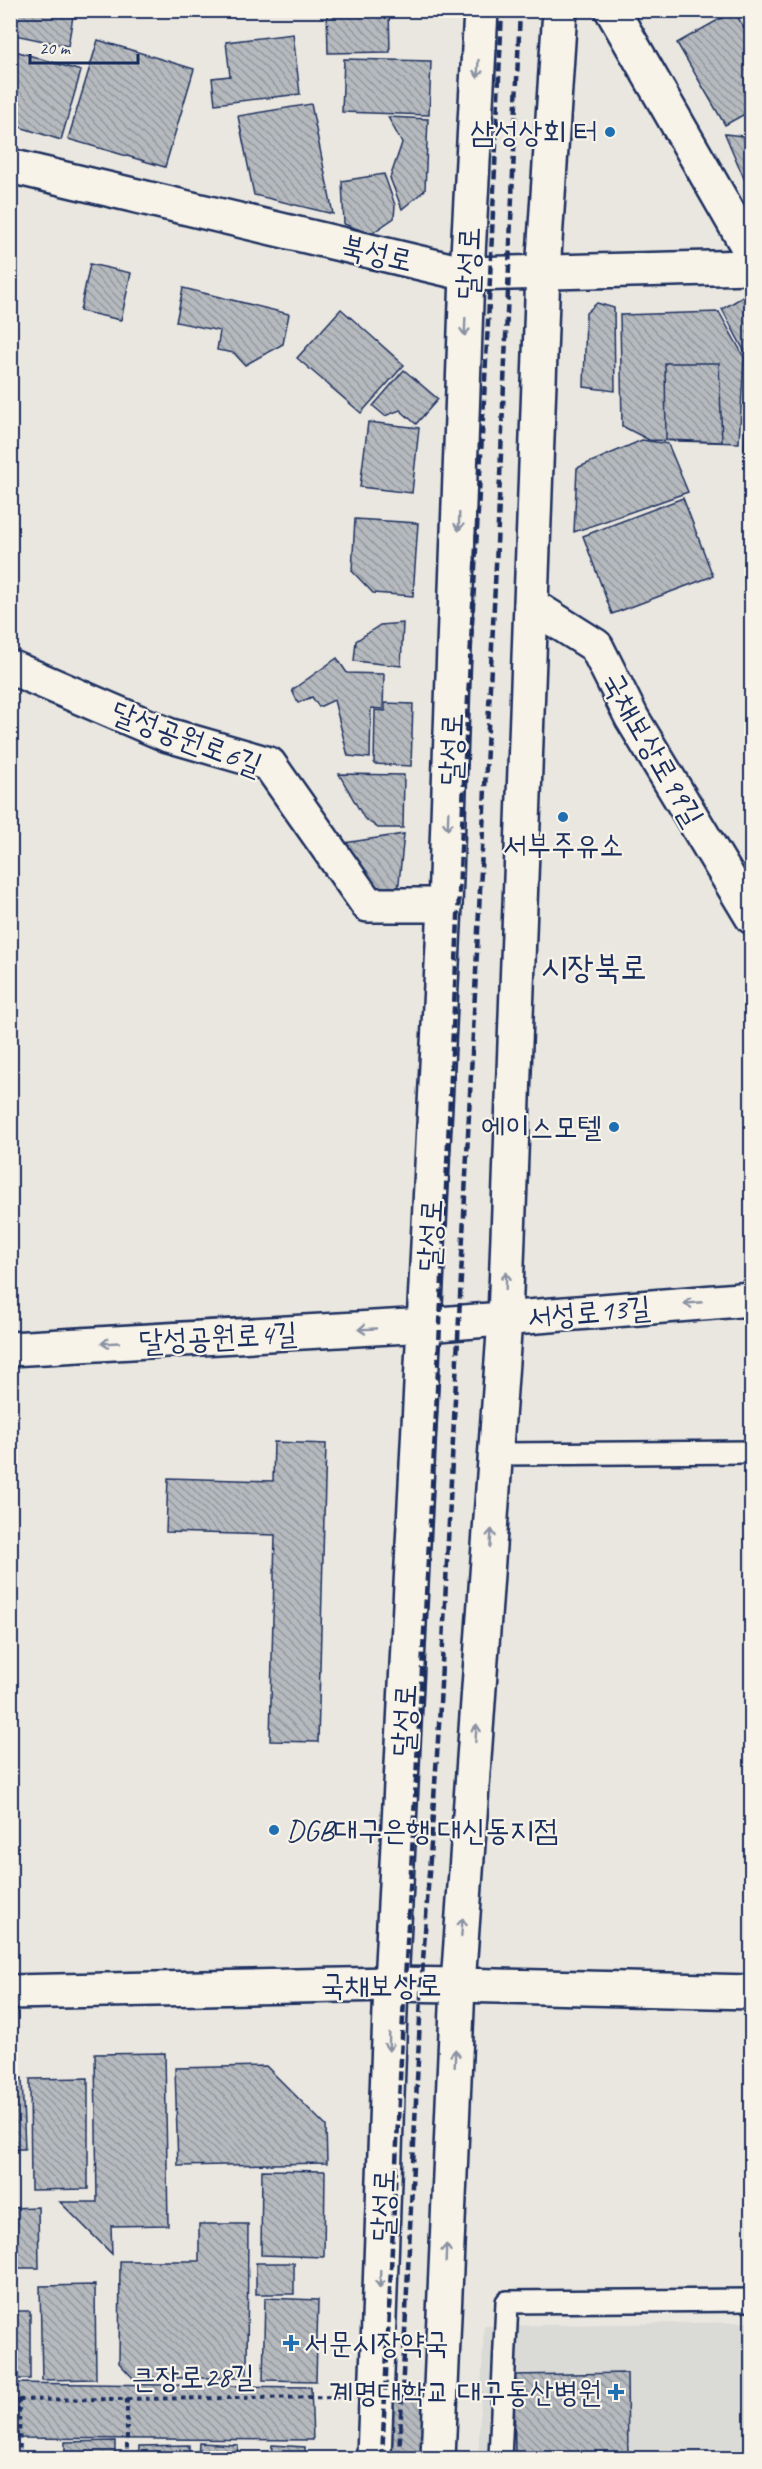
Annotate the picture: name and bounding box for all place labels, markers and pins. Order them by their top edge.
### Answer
place label: 삼성상회 터 [470,113,598,151]
marker: 삼성상회 터 [603,125,617,139]
marker: 서부주유소 [556,810,570,824]
place label: 서부주유소 [503,826,623,864]
place label: 에이스모텔 [481,1108,602,1146]
marker: 에이스모텔 [607,1120,621,1134]
place label: DGB대구은행 대신동지점 [286,1811,558,1849]
marker: DGB대구은행 대신동지점 [267,1823,281,1837]
place label: 서문시장약국 [304,2324,449,2362]
marker: 서문시장약국 [282,2334,300,2352]
place label: 계명대학교 대구동산병원 [329,2373,602,2411]
marker: 계명대학교 대구동산병원 [607,2383,625,2401]

